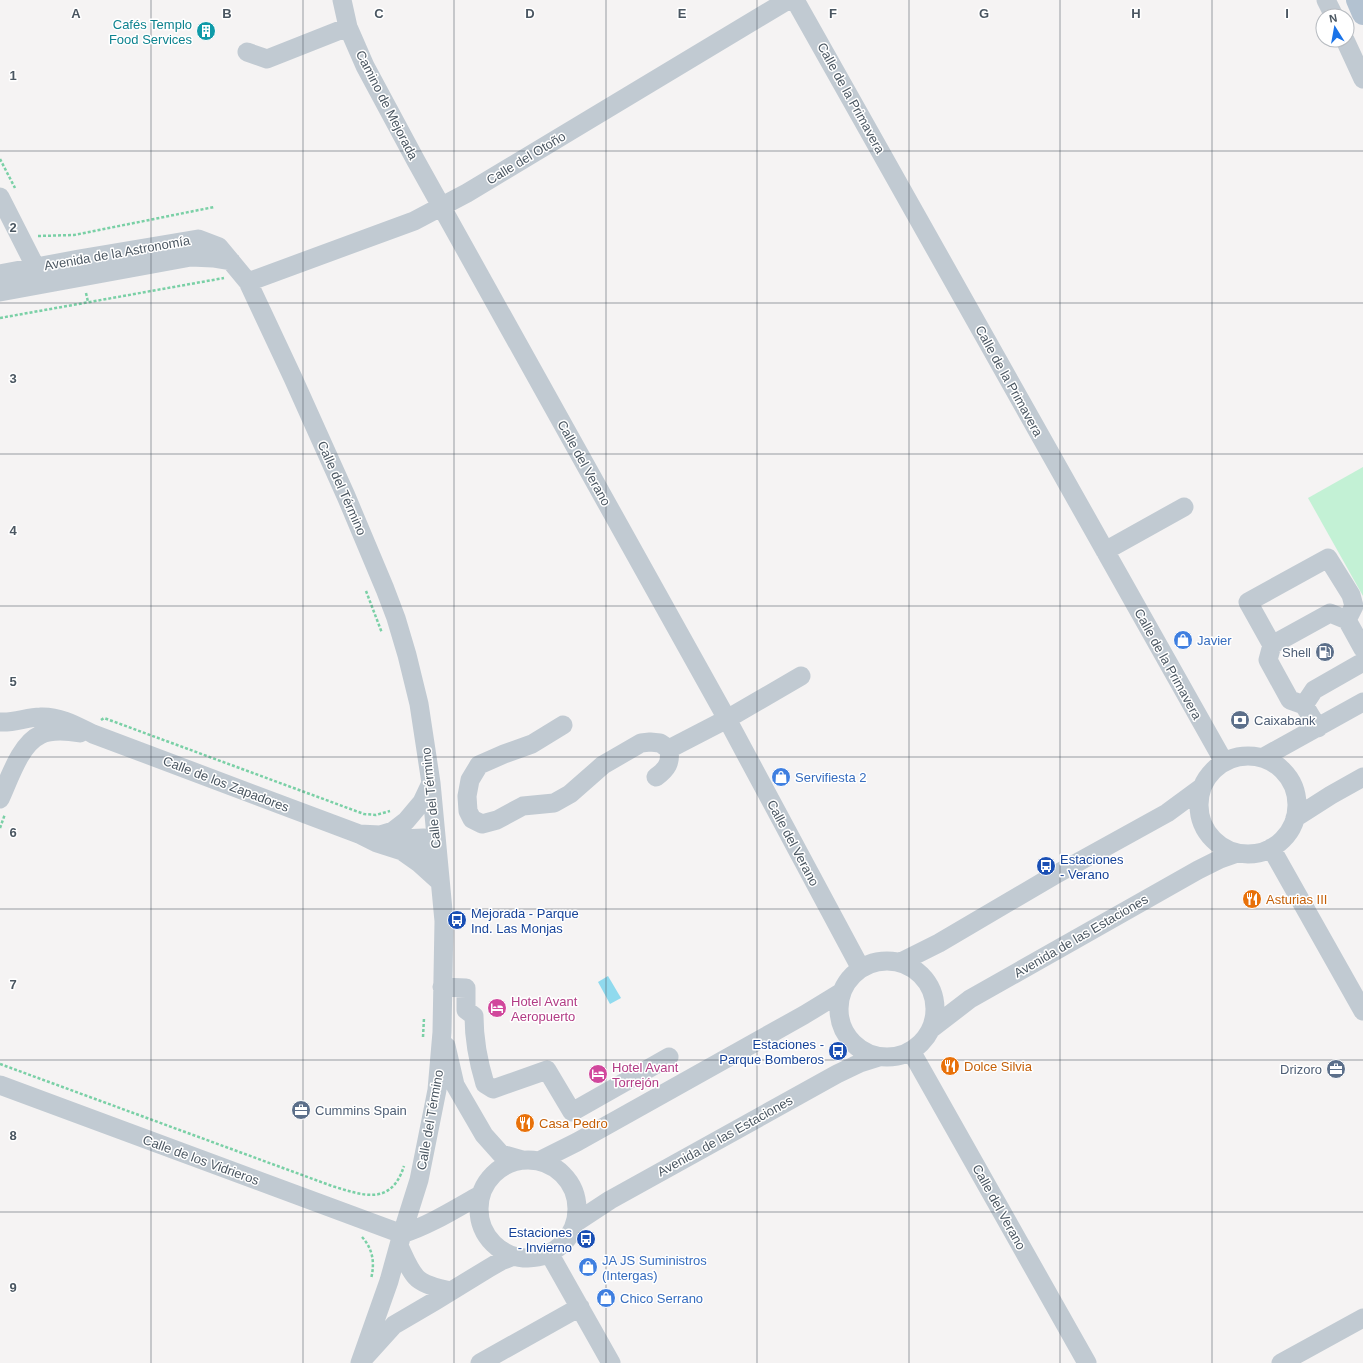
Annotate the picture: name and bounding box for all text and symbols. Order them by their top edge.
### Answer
text: A [71,6,81,21]
text: B [222,6,232,21]
text: C [374,6,384,21]
text: D [525,6,535,21]
text: E [678,6,687,21]
text: F [829,6,837,21]
text: G [979,6,989,21]
text: H [1131,6,1141,21]
text: I [1285,6,1289,21]
north arrow [1315,8,1355,48]
text: N [1328,12,1338,25]
place label: Cafés Templo Food Services [109,17,192,47]
building icon: Cafés Templo Food Services [195,20,217,42]
street label: Calle de la Primavera [814,40,888,157]
street label: Camino de Mejorada [353,48,421,163]
text: 1 [9,68,17,83]
street label: Calle del Otoño [484,128,568,188]
text: 2 [9,220,17,235]
street label: Avenida de la Astronomía [43,233,192,273]
street label: Calle de la Primavera [972,323,1046,440]
text: 3 [9,371,17,386]
street label: Calle del Verano [554,418,614,508]
street label: Calle del Término [314,439,370,537]
text: 4 [9,523,17,538]
street label: Calle de la Primavera [1131,606,1205,723]
shop icon: Javier [1172,629,1194,651]
place label: Javier [1197,633,1232,648]
fuel station icon: Shell [1314,641,1336,663]
place label: Shell [1282,645,1311,660]
text: 5 [9,674,17,689]
bank icon: Caixabank [1229,709,1251,731]
place label: Caixabank [1254,713,1316,728]
street label: Calle del Término [418,747,444,849]
street label: Calle de los Zapadores [161,753,292,815]
shop icon: Servifiesta 2 [770,766,792,788]
place label: Servifiesta 2 [795,770,867,785]
street label: Calle del Verano [764,797,822,889]
text: 6 [9,825,17,840]
place label: Estaciones - Verano [1060,852,1124,882]
bus stop icon: Estaciones - Verano [1035,855,1057,877]
restaurant icon: Asturias III [1241,888,1263,910]
street label: Avenida de las Estaciones [1011,891,1151,981]
place label: Asturias III [1266,892,1327,907]
place label: Mejorada - Parque Ind. Las Monjas [471,906,579,936]
bus stop icon: Mejorada - Parque Ind. Las Monjas [446,909,468,931]
text: 7 [9,977,17,992]
place label: Hotel Avant Aeropuerto [511,994,578,1024]
hotel icon: Hotel Avant Aeropuerto [486,997,508,1019]
place label: Estaciones - Parque Bomberos [719,1037,824,1067]
bus stop icon: Estaciones - Parque Bomberos [827,1040,849,1062]
restaurant icon: Dolce Silvia [939,1055,961,1077]
office icon: Drizoro [1325,1058,1347,1080]
place label: Dolce Silvia [964,1059,1033,1074]
place label: Hotel Avant Torrejón [612,1060,679,1090]
place label: Drizoro [1280,1062,1322,1077]
hotel icon: Hotel Avant Torrejón [587,1063,609,1085]
street label: Calle del Término [414,1069,446,1171]
street label: Avenida de las Estaciones [655,1092,796,1179]
office icon: Cummins Spain [290,1099,312,1121]
place label: Cummins Spain [315,1103,407,1118]
restaurant icon: Casa Pedro [514,1112,536,1134]
place label: Casa Pedro [539,1116,608,1131]
text: 8 [9,1128,17,1143]
street label: Calle de los Vidrieros [141,1132,262,1188]
street label: Calle del Verano [969,1162,1029,1252]
place label: Estaciones - Invierno [508,1225,572,1255]
bus stop icon: Estaciones - Invierno [575,1228,597,1250]
place label: JA JS Suministros (Intergas) [602,1253,707,1283]
shop icon: JA JS Suministros (Intergas) [577,1256,599,1278]
text: 9 [9,1280,17,1295]
shop icon: Chico Serrano [595,1287,617,1309]
place label: Chico Serrano [620,1291,703,1306]

